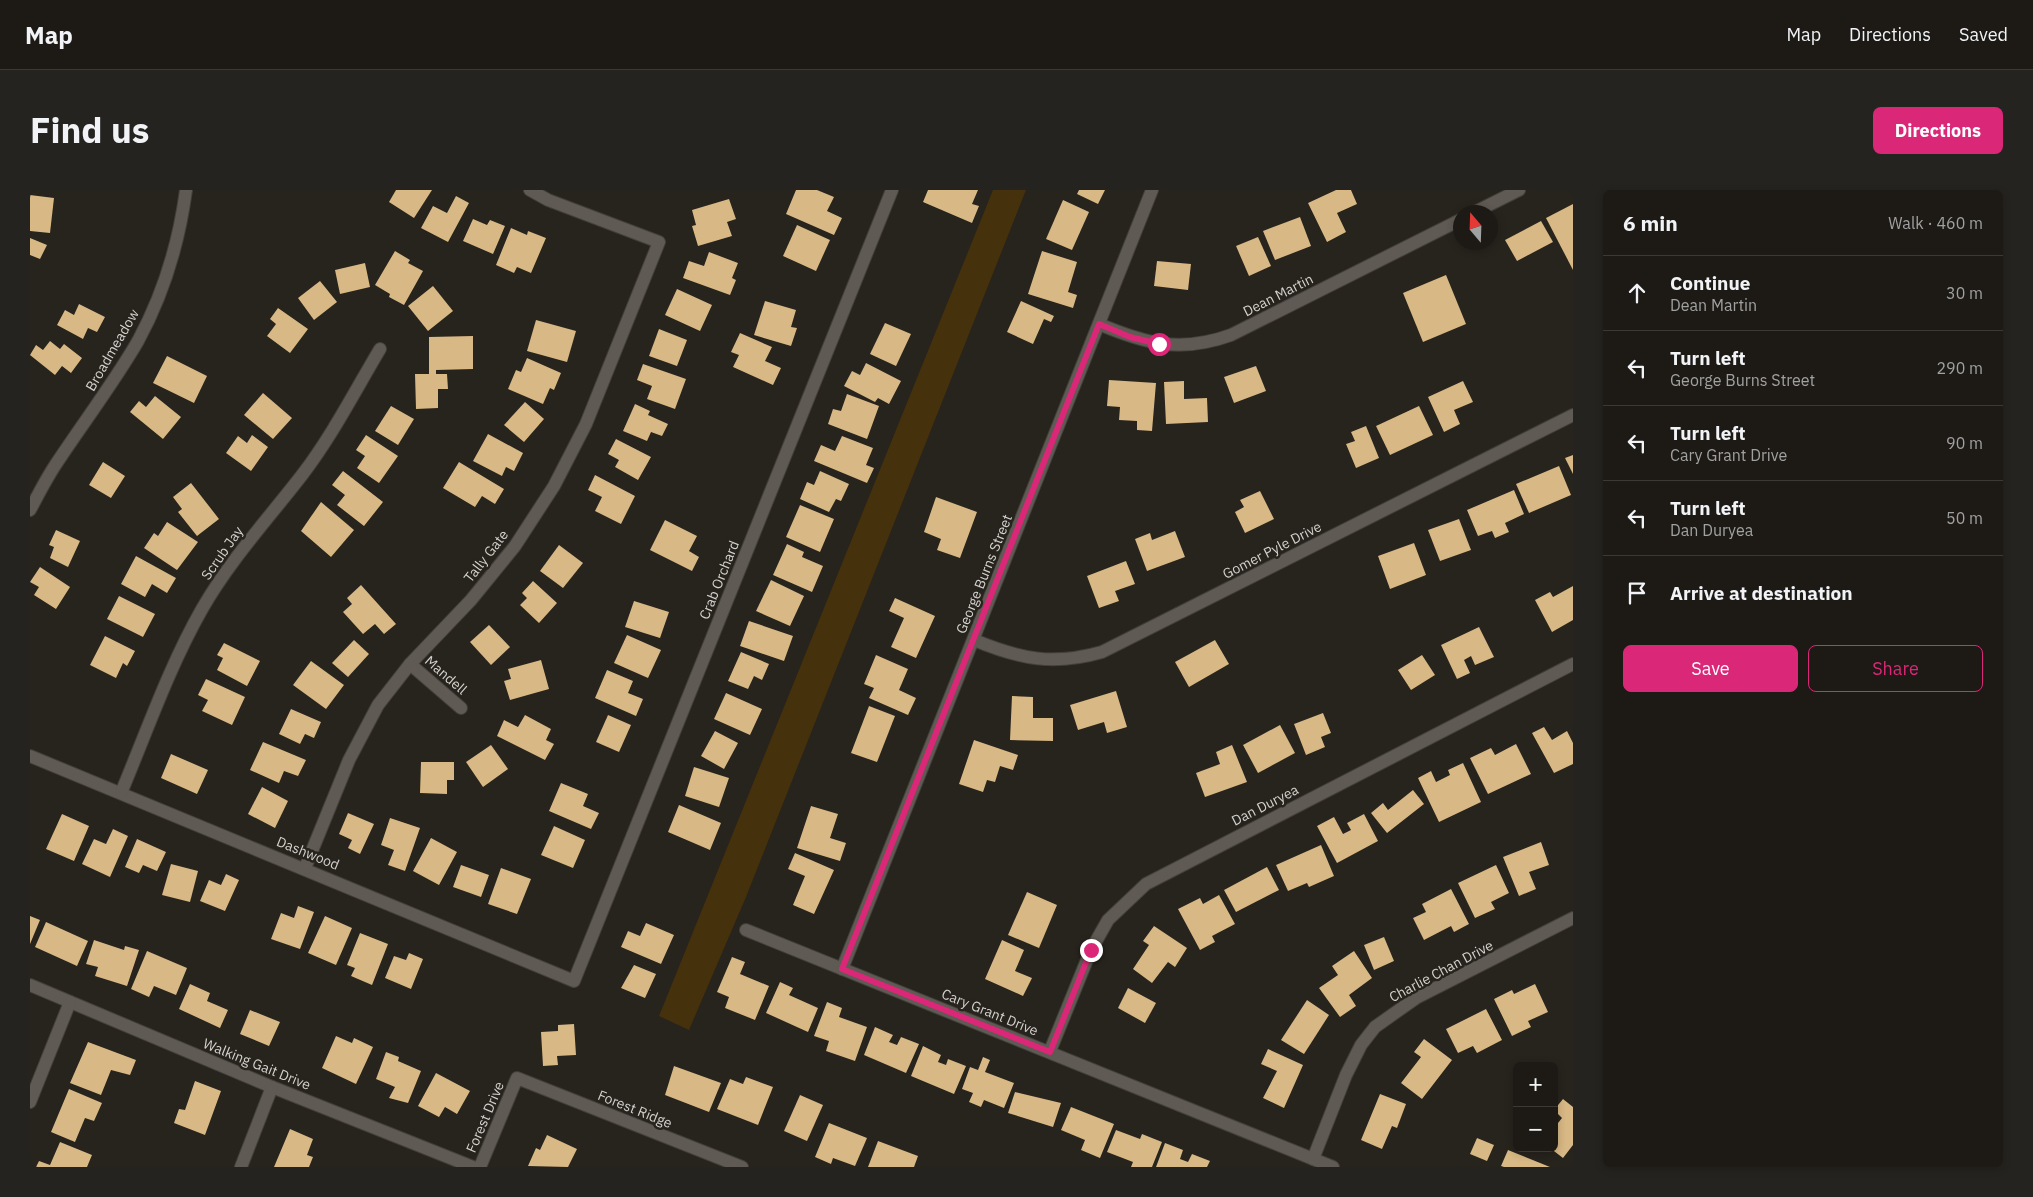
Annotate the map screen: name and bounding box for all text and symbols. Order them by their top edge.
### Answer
text: Map [25,19,73,51]
text: Map [1786,23,1821,46]
text: Directions [1849,23,1931,46]
text: Saved [1959,23,2008,46]
text: Find us [30,107,149,153]
button: Directions [1873,107,2003,154]
north arrow [1453,205,1498,250]
text: 6 min [1623,209,1678,237]
text: Walk · 460 m [1888,213,1983,233]
street label: Dean Martin [1240,270,1316,320]
text: Continue [1670,271,1750,295]
icon: ahead [1623,279,1651,307]
text: 30 m [1946,283,1983,303]
text: Dean Martin [1670,295,1757,315]
street label: Broadmeadow [81,306,143,394]
route start [1148,333,1171,356]
text: Turn left [1670,346,1746,370]
icon: left [1623,354,1651,382]
text: 290 m [1936,358,1983,378]
text: George Burns Street [1670,370,1815,390]
text: Turn left [1670,421,1746,445]
icon: left [1623,429,1651,457]
text: 90 m [1946,433,1983,453]
text: Cary Grant Drive [1670,445,1787,465]
text: Turn left [1670,496,1746,520]
icon: left [1623,504,1651,532]
text: 50 m [1946,508,1983,528]
street label: George Burns Street [952,512,1016,636]
street label: Gomer Pyle Drive [1219,517,1325,583]
text: Dan Duryea [1670,520,1753,540]
street label: Scrub Jay [197,523,247,583]
street label: Tally Gate [460,526,512,586]
street label: Crab Orchard [695,538,743,622]
icon: arrive [1623,579,1651,607]
text: Arrive at destination [1670,581,1853,605]
button: Save [1623,645,1798,692]
button: Share [1808,645,1983,692]
street label: Mandell [421,652,471,698]
street label: Dan Duryea [1228,780,1302,830]
street label: Dashwood [274,832,342,874]
street label: Charlie Chan Drive [1386,936,1496,1006]
route end [1080,939,1103,962]
street label: Cary Grant Drive [939,984,1041,1040]
street label: Walking Gait Drive [201,1034,314,1094]
map controls [1513,1062,1558,1152]
button: + [1513,1062,1558,1107]
street label: Forest Drive [462,1078,508,1155]
street label: Forest Ridge [595,1086,675,1132]
button: − [1513,1107,1558,1152]

